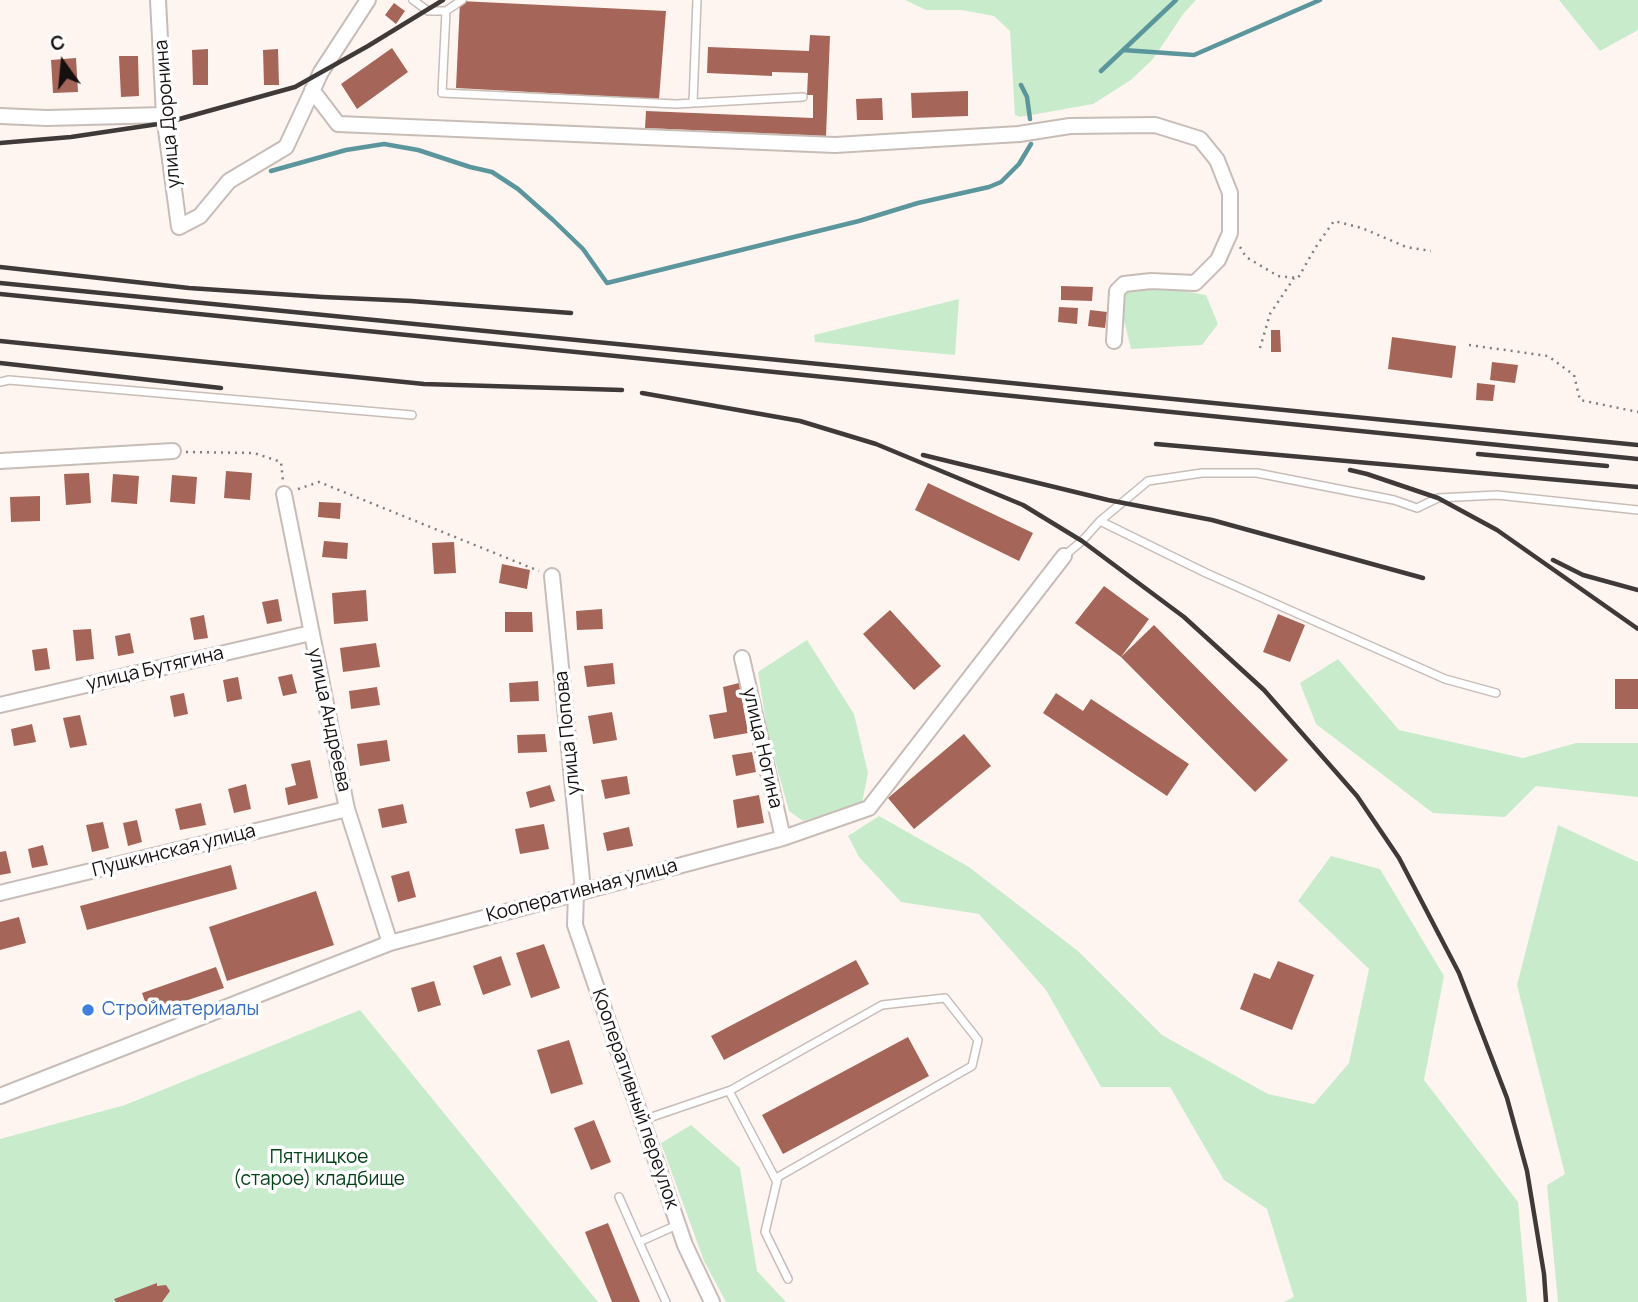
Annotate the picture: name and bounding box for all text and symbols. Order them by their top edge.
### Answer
north arrow [28,28,98,98]
text: С [47,28,68,57]
street label: улица Доронина [150,39,186,189]
street label: улица Бутягина [84,642,226,696]
street label: улица Андреева [303,646,355,794]
street label: улица Попова [550,670,586,796]
street label: улица Ногина [737,685,787,811]
street label: Пушкинская улица [90,820,258,882]
street label: Кооперативная улица [484,854,680,928]
street label: Кооперативный переулок [587,986,683,1212]
place label: Стройматериалы [102,999,259,1021]
marker: Стройматериалы [80,1002,96,1018]
park label: Пятницкое (старое) кладбище [233,1147,405,1191]

